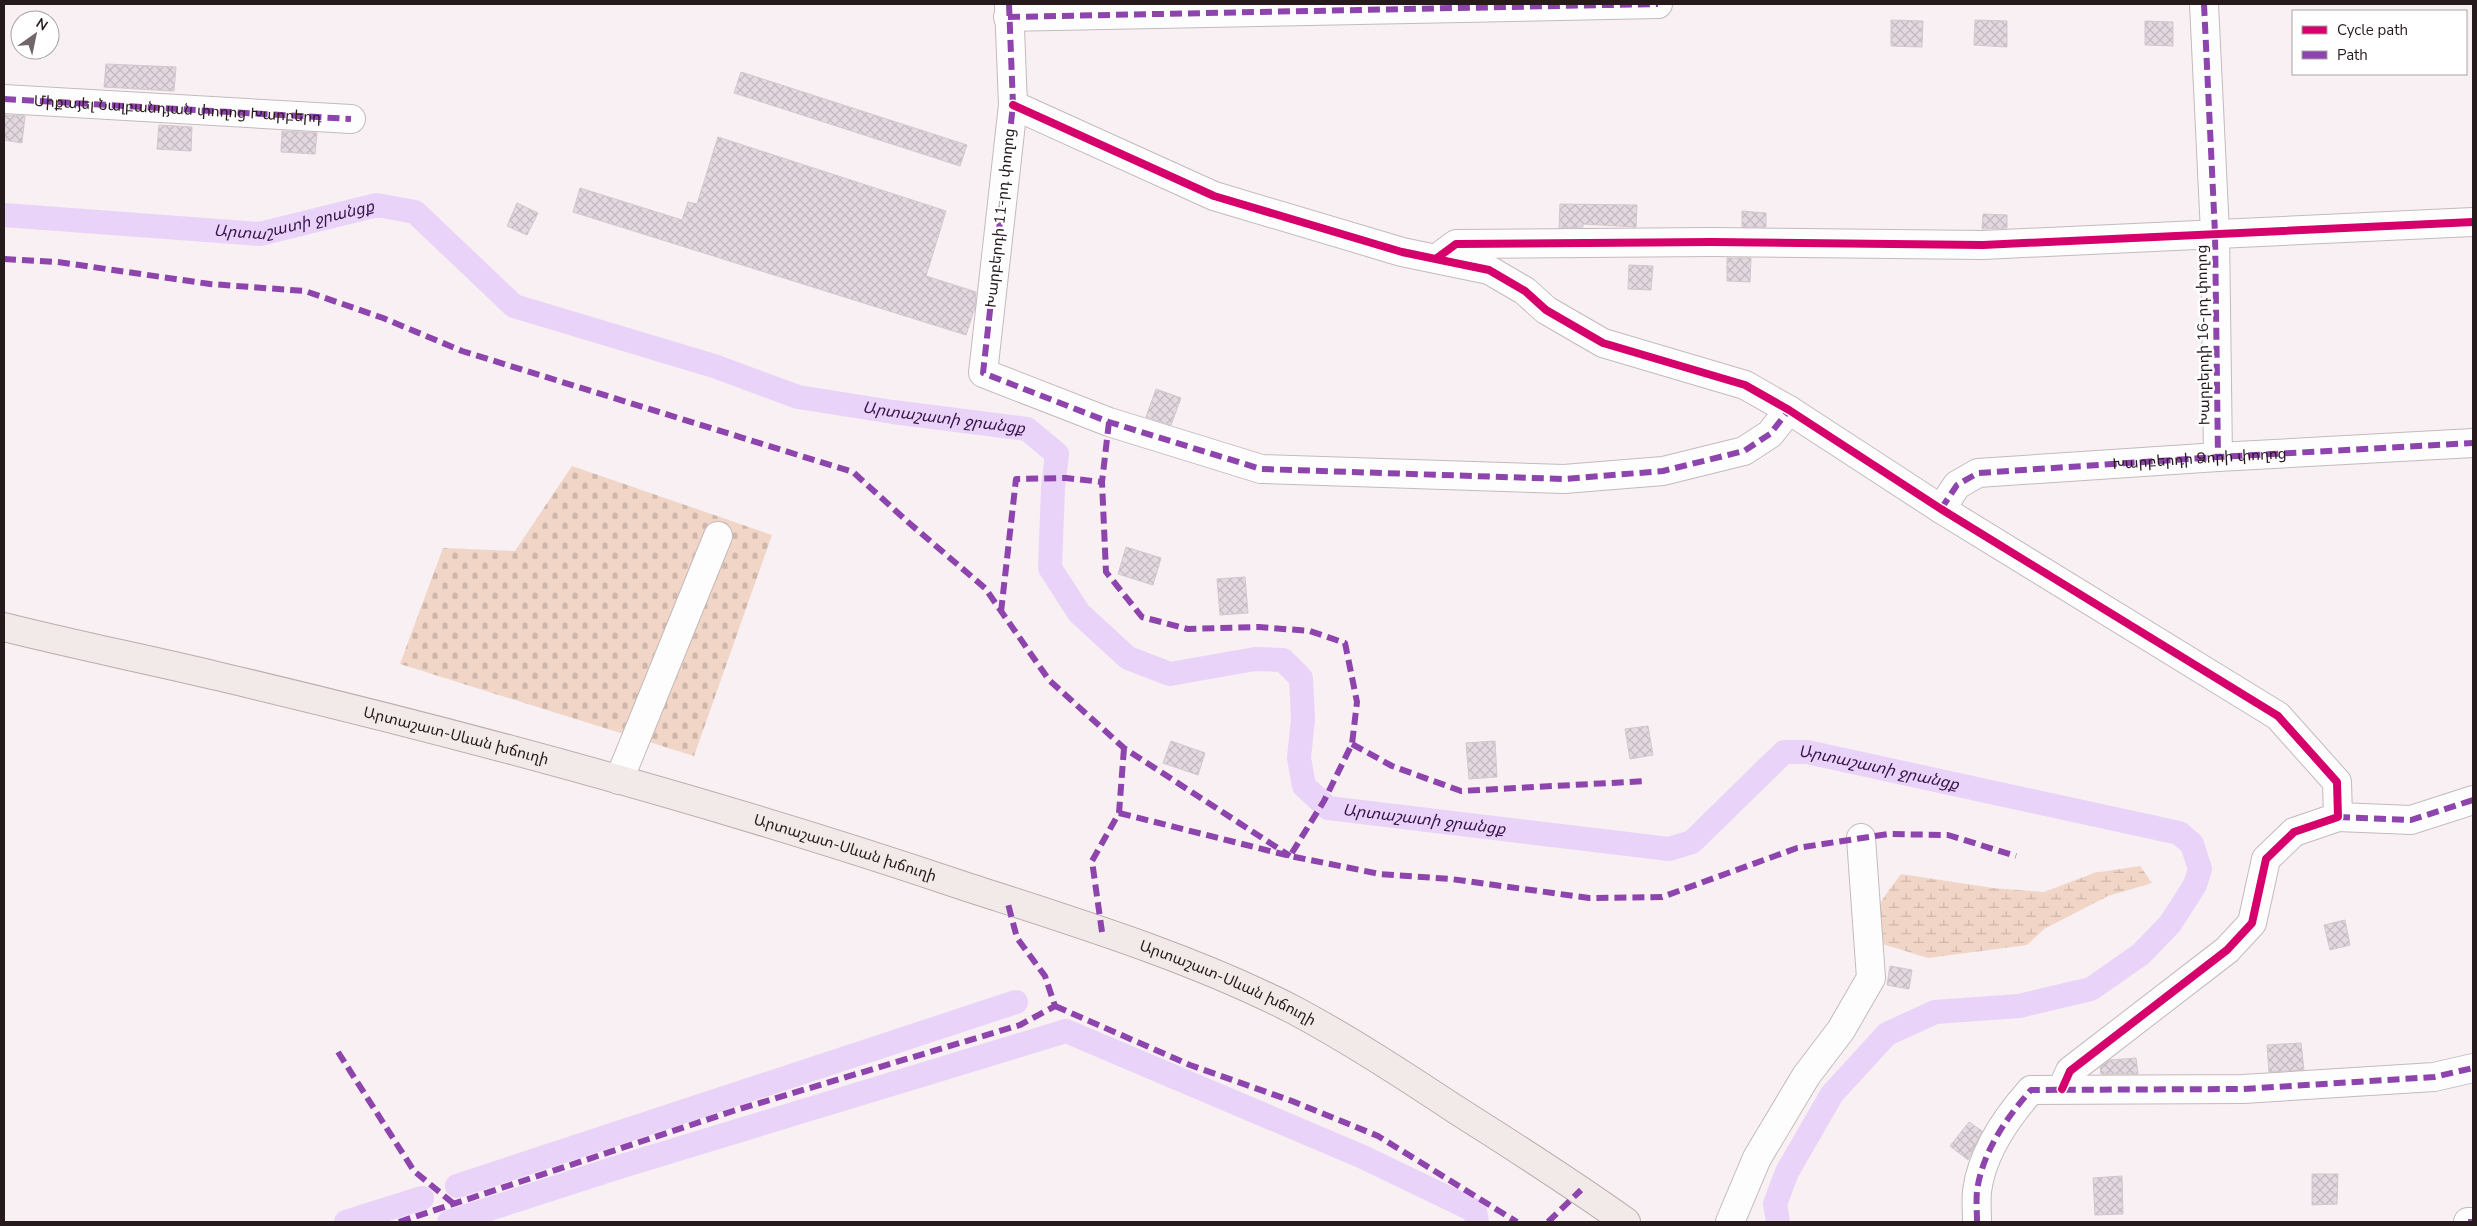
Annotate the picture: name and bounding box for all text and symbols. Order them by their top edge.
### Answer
north arrow [10,10,60,60]
legend [2292,10,2467,75]
text: N [32,14,51,35]
text: Cycle path [2337,20,2408,40]
text: Path [2337,45,2368,65]
street label: Միքայել Նալբանդյան փողոց Խարբերդ [33,91,323,127]
street label: Խարբերդի 11-րդ փողոց [981,127,1019,309]
water label: Արտաշատի ջրանցք [213,195,378,246]
street label: Խարբերդի 16-րդ փողոց [2191,245,2215,425]
water label: Արտաշատի ջրանցք [861,396,1028,440]
street label: Խարբերդի Ձորի փողոց [2112,443,2287,474]
street label: Արտաշատ-Սևան խճուղի [361,702,551,770]
water label: Արտաշատի ջրանցք [1799,741,1962,796]
water label: Արտաշատի ջրանցք [1341,799,1508,840]
street label: Արտաշատ-Սևան խճուղի [751,809,939,886]
street label: Արտաշատ-Սևան խճուղի [1137,935,1320,1030]

